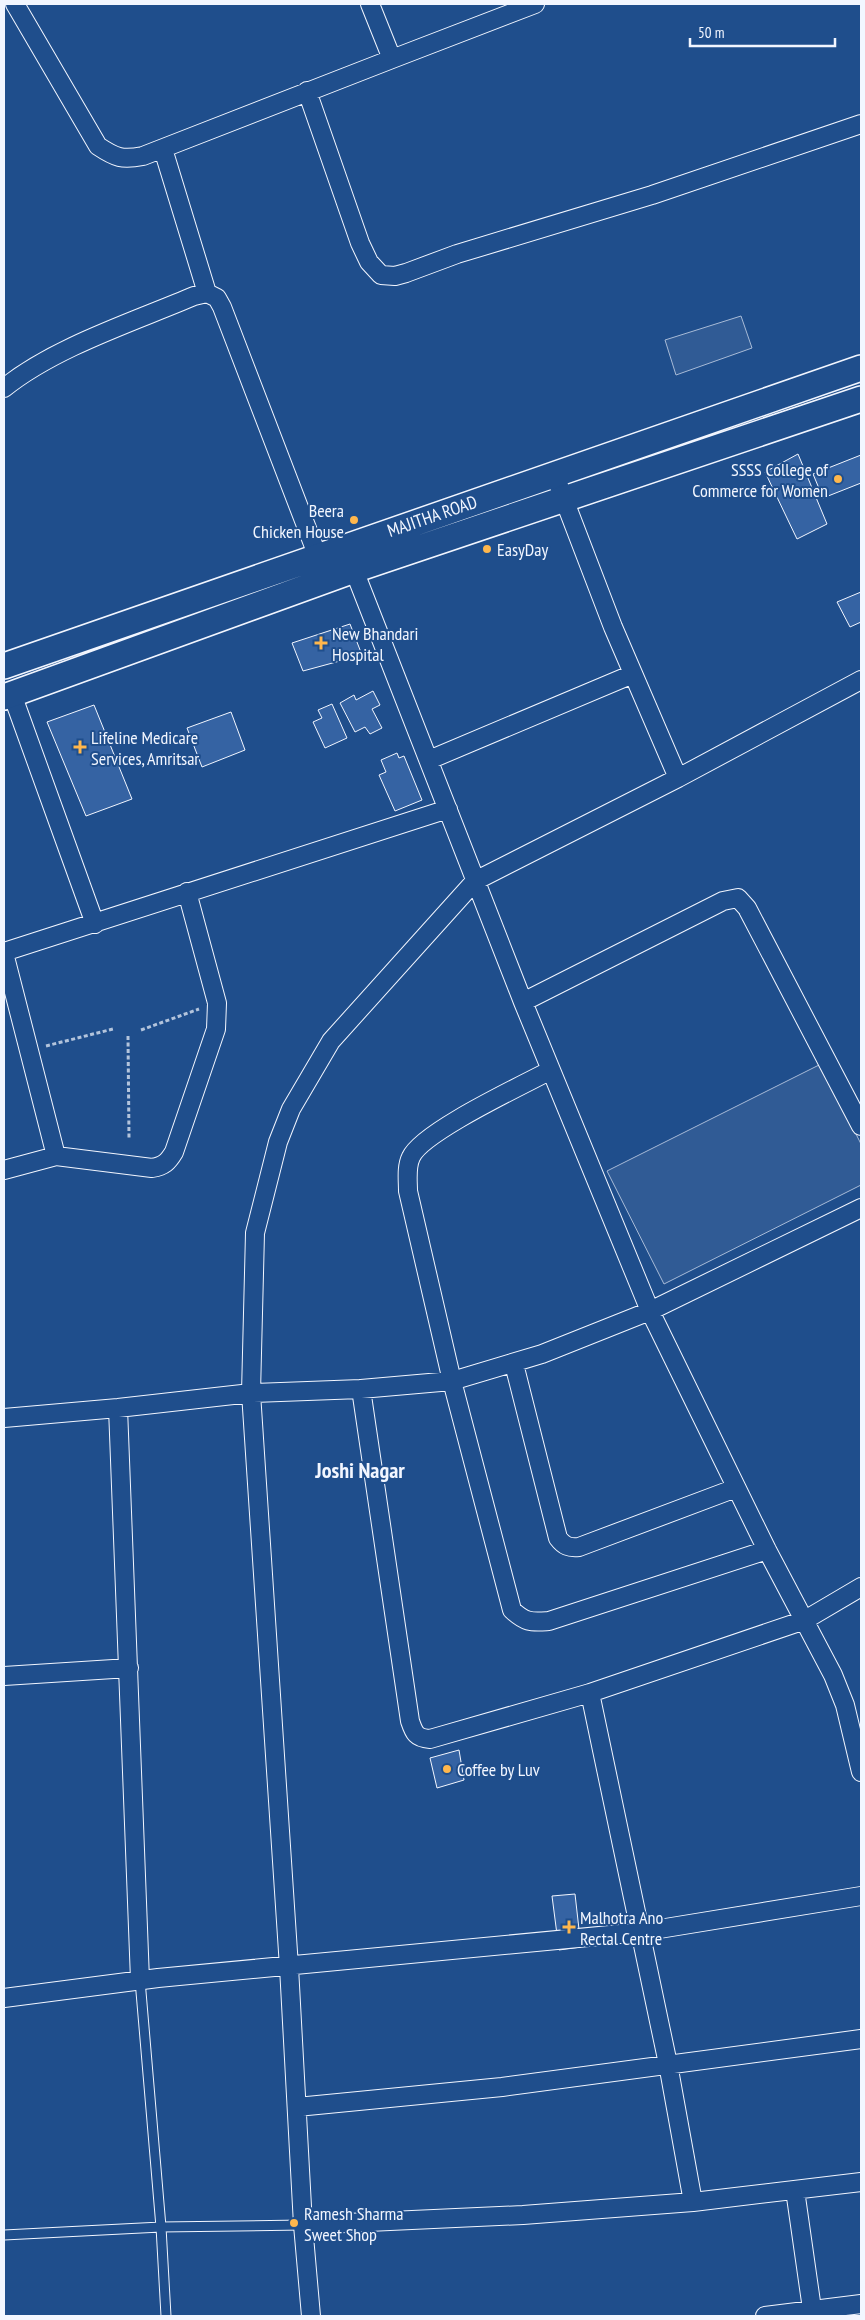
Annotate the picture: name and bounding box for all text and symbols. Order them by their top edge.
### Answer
scale bar [690,15,835,47]
text: 50 m [698,23,724,42]
place label: SSSS College of Commerce for Women [692,458,829,502]
marker: SSSS College of Commerce for Women [832,473,844,485]
street label: MAJITHA ROAD [384,490,480,542]
place label: Beera Chicken House [253,499,344,543]
marker: Beera Chicken House [348,514,360,526]
place label: EasyDay [497,538,548,561]
marker: EasyDay [481,543,493,555]
place label: New Bhandari Hospital [332,622,418,666]
marker: New Bhandari Hospital [314,636,328,650]
place label: Lifeline Medicare Services, Amritsar [91,726,199,770]
marker: Lifeline Medicare Services, Amritsar [73,740,87,754]
district label: Joshi Nagar [314,1456,405,1484]
place label: Coffee by Luv [457,1758,540,1781]
marker: Coffee by Luv [441,1763,453,1775]
place label: Malhotra Ano Rectal Centre [580,1906,663,1950]
marker: Malhotra Ano Rectal Centre [562,1920,576,1934]
place label: Ramesh Sharma Sweet Shop [304,2202,404,2246]
marker: Ramesh Sharma Sweet Shop [288,2217,300,2229]

